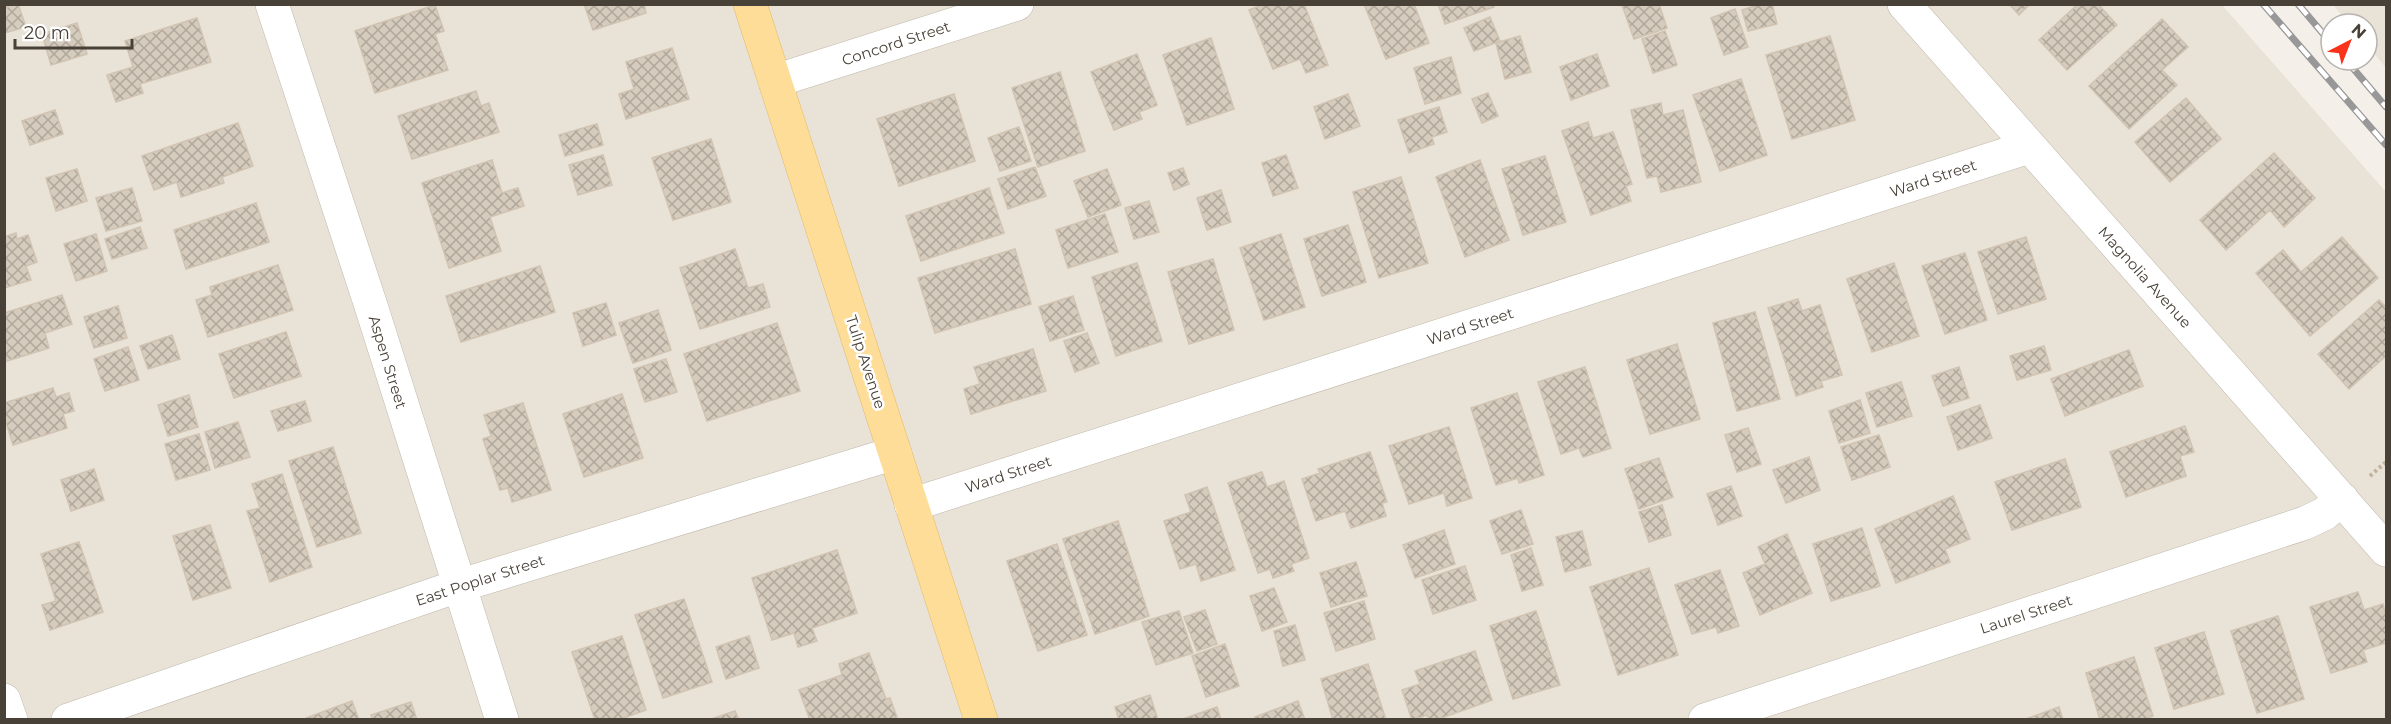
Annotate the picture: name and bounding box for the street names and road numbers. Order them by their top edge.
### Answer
street label: Concord Street [839,17,953,69]
street label: Ward Street [1887,155,1979,201]
street label: Magnolia Avenue [2094,222,2196,332]
street label: Ward Street [1424,303,1516,349]
street label: Aspen Street [365,313,411,411]
street label: Tulip Avenue [842,313,890,411]
street label: Ward Street [962,451,1054,497]
street label: East Poplar Street [413,550,547,610]
street label: Laurel Street [1977,590,2075,638]

